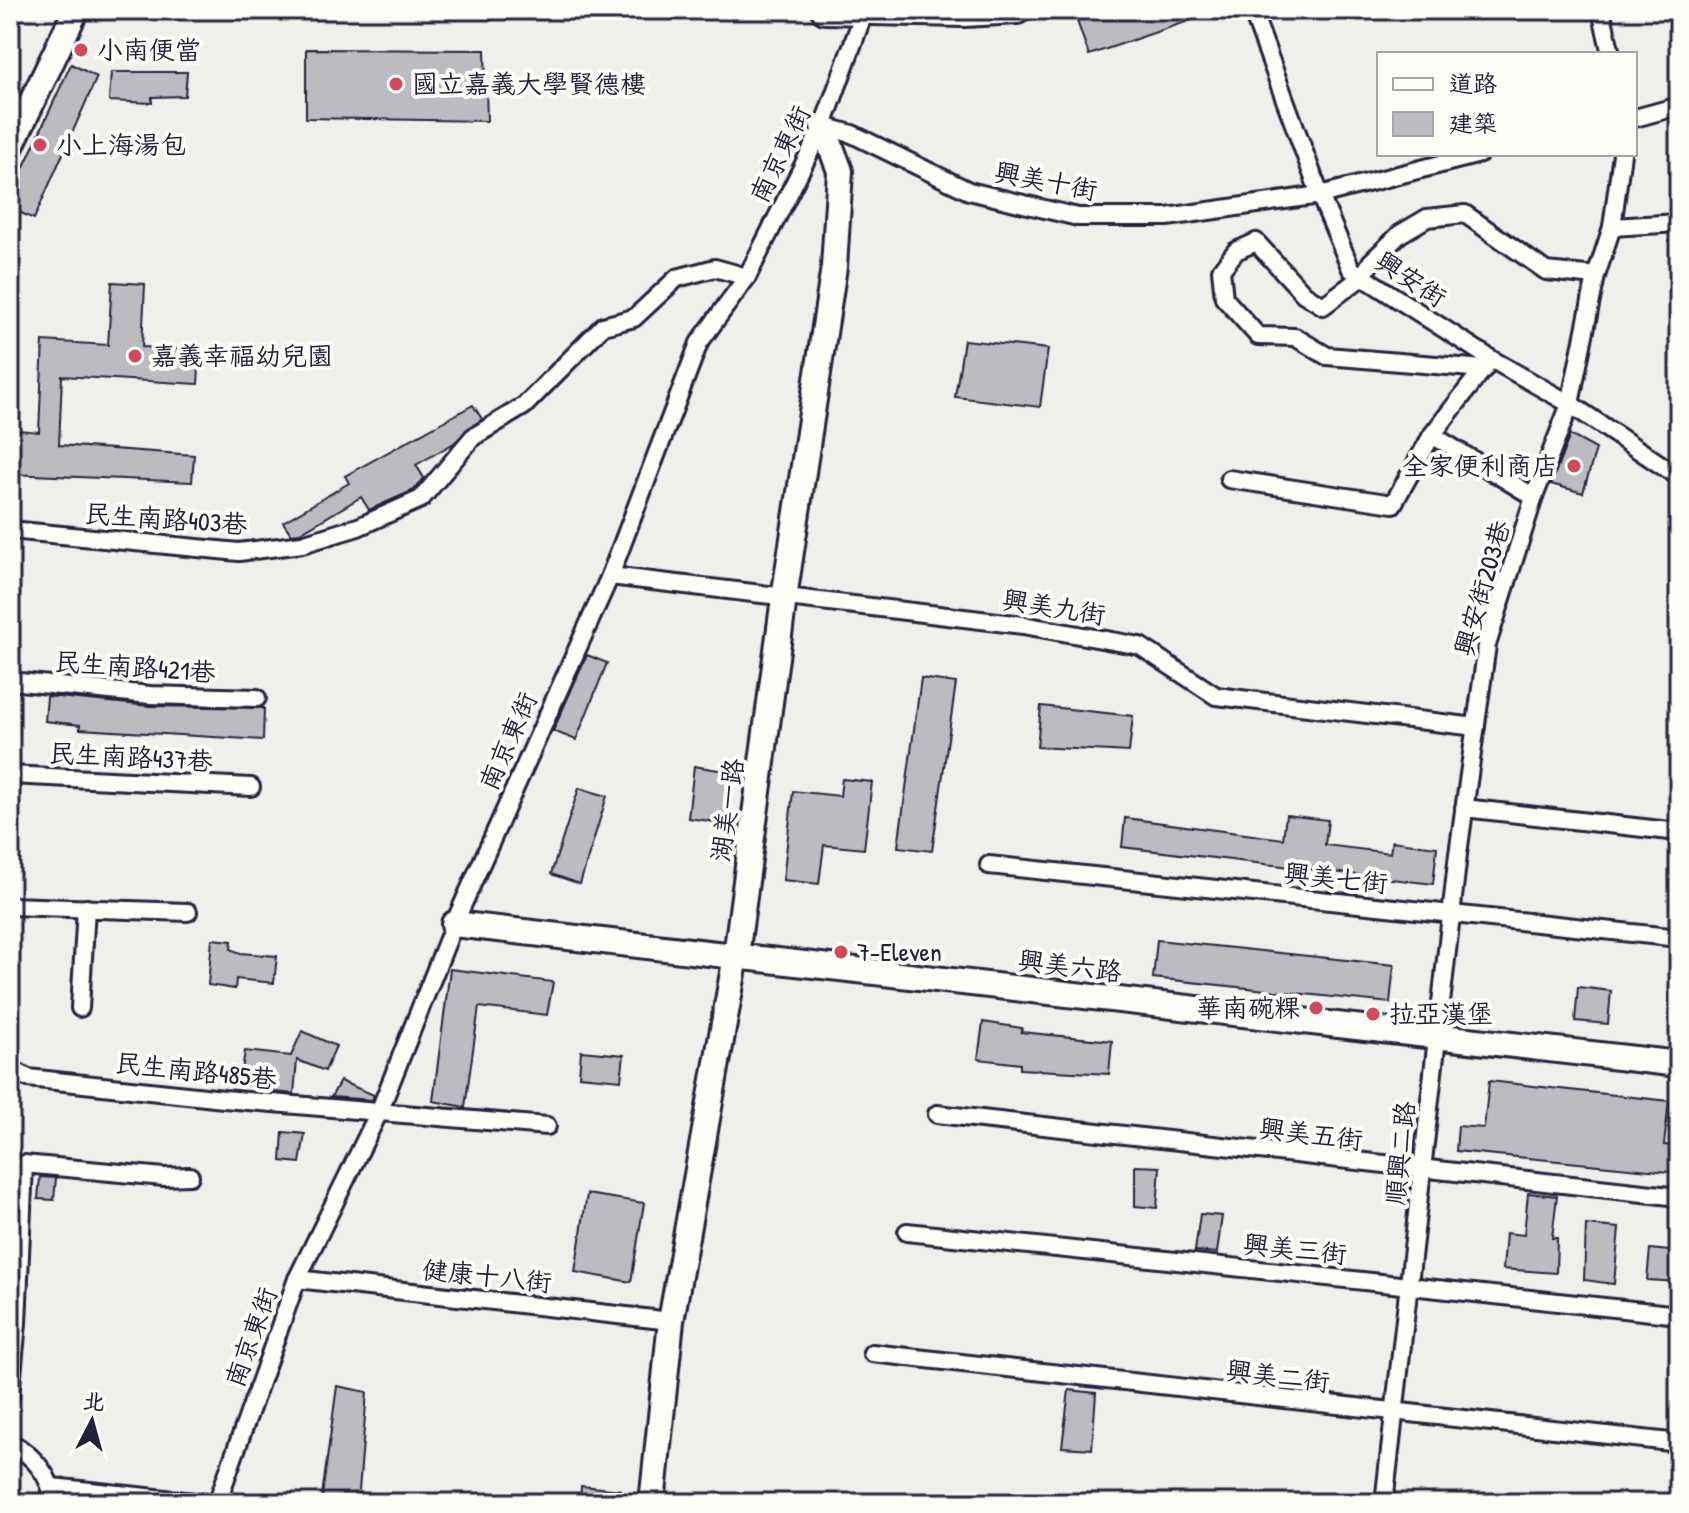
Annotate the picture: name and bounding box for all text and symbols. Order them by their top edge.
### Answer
place label: 小南便當 [97,32,201,67]
marker: 小南便當 [72,41,90,59]
legend [1377,52,1637,156]
place label: 國立嘉義大學賢德樓 [412,66,646,101]
text: 道路 [1449,67,1497,99]
marker: 國立嘉義大學賢德樓 [387,75,405,93]
street label: 南京東街 [741,99,818,208]
text: 建築 [1449,107,1497,139]
place label: 小上海湯包 [56,127,186,162]
marker: 小上海湯包 [31,136,49,154]
street label: 興美十街 [992,153,1100,208]
street label: 興安街 [1369,243,1454,315]
place label: 嘉義幸福幼兒園 [151,338,333,373]
marker: 嘉義幸福幼兒園 [126,347,144,365]
place label: 全家便利商店 [1402,448,1558,483]
marker: 全家便利商店 [1565,457,1583,475]
street label: 民生南路403巷 [83,495,249,542]
street label: 興安街203巷 [1445,516,1518,660]
street label: 興美九街 [1000,581,1108,632]
street label: 民生南路421巷 [53,643,217,690]
street label: 南京東街 [470,686,545,795]
street label: 民生南路437巷 [48,735,214,778]
street label: 湖美一路 [702,756,751,864]
street label: 興美七街 [1283,855,1390,900]
place label: 7-Eleven [857,934,942,969]
street label: 興美六路 [1016,942,1124,989]
marker: 7-Eleven [832,943,850,961]
place label: 華南碗粿 [1196,990,1300,1025]
place label: 拉亞漢堡 [1389,996,1493,1031]
marker: 華南碗粿 [1307,999,1325,1017]
marker: 拉亞漢堡 [1364,1005,1382,1023]
street label: 民生南路485巷 [114,1045,278,1096]
street label: 順興二路 [1377,1099,1422,1206]
street label: 興美五街 [1257,1110,1365,1157]
street label: 興美三街 [1242,1226,1349,1271]
street label: 健康十八街 [421,1251,554,1300]
street label: 南京東街 [216,1282,285,1392]
street label: 興美二街 [1224,1352,1332,1399]
north arrow [52,1381,132,1461]
text: 北 [82,1385,107,1417]

